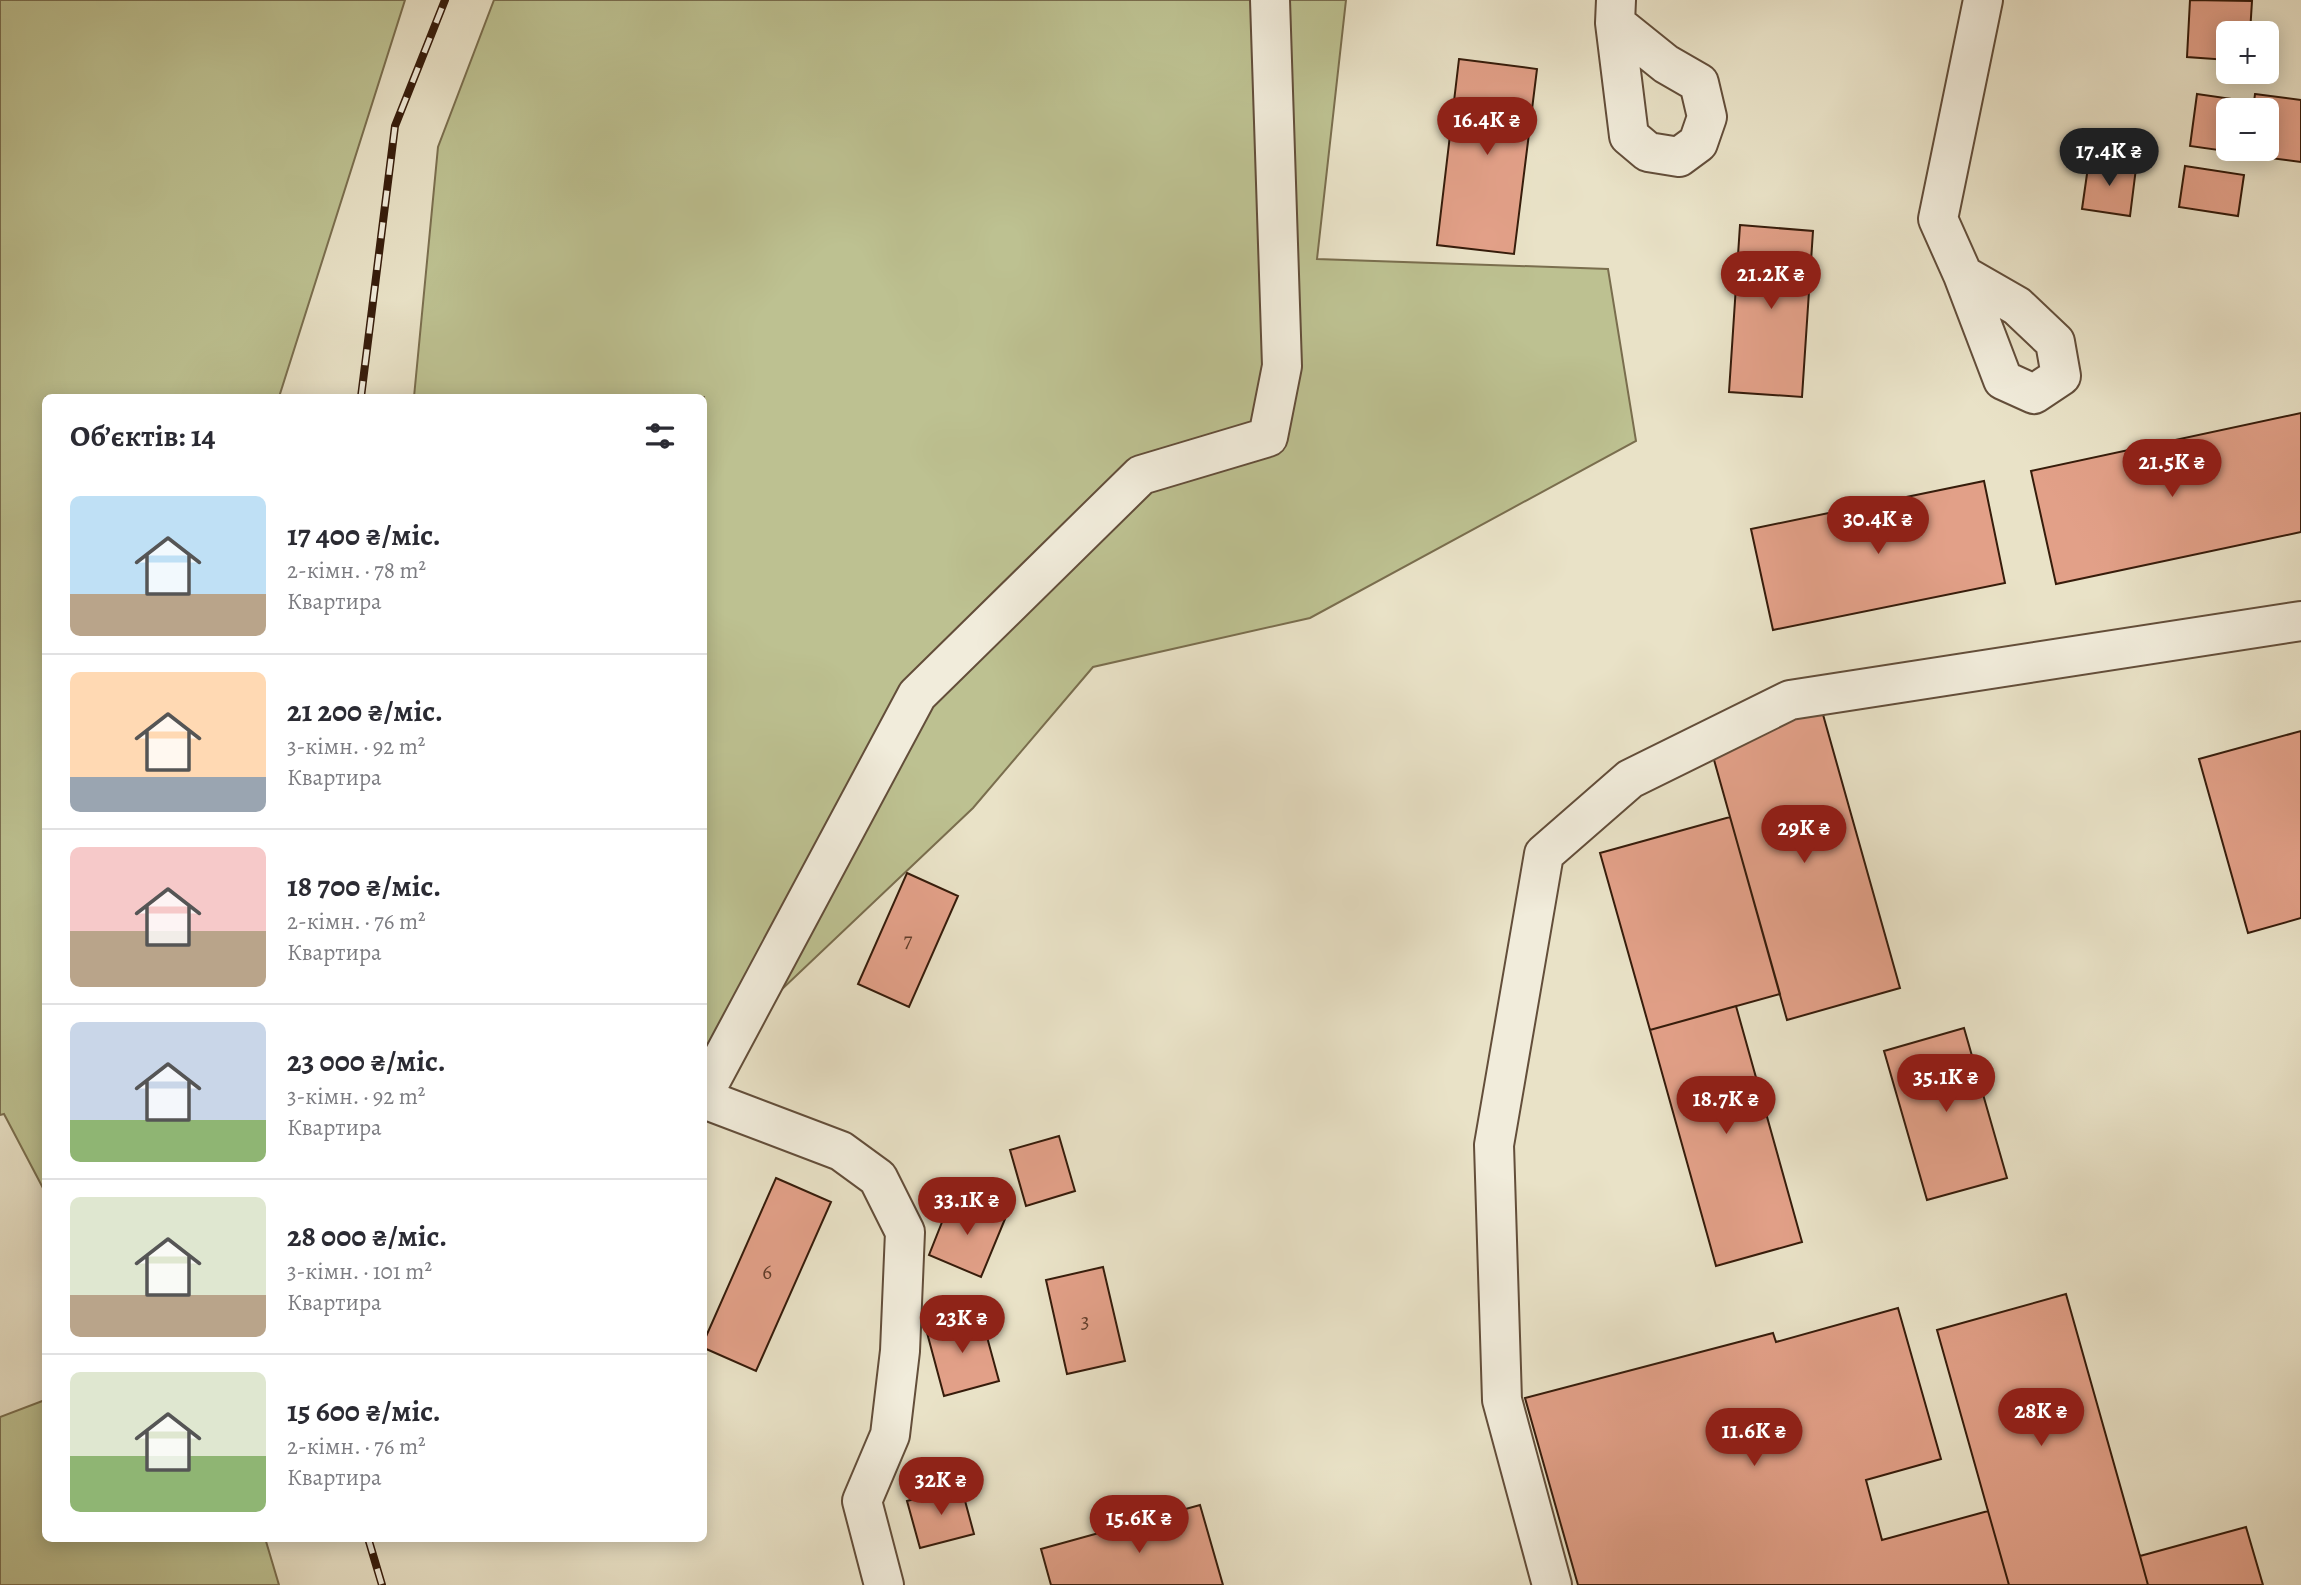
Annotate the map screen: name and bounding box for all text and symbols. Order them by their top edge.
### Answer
map controls [2216,21,2279,161]
button: + [2216,21,2279,84]
pin: 16.4K ₴ [1422,97,1552,157]
button: − [2216,98,2279,161]
text: 16.4K ₴ [1453,104,1521,135]
pin: 17.4K ₴ [2044,128,2174,188]
text: 17.4K ₴ [2076,135,2142,166]
pin: 21.2K ₴ [1706,252,1836,311]
text: 21.2K ₴ [1737,258,1805,289]
text: Об’єктів: 14 [70,416,216,456]
icon: filters [641,417,679,455]
pin: 21.5K ₴ [2107,440,2237,499]
text: 21.5K ₴ [2139,446,2205,477]
pin: 30.4K ₴ [1813,496,1943,556]
text: 30.4K ₴ [1843,503,1913,534]
text: 17 400 ₴/міс. [287,515,441,555]
icon: home [126,524,210,608]
text: 2-кімн. · 78 m² [287,555,426,586]
text: Квартира [287,586,382,617]
text: 21 200 ₴/міс. [287,691,443,731]
icon: home [126,700,210,784]
text: 3-кімн. · 92 m² [287,731,425,762]
text: Квартира [287,762,382,793]
pin: 29K ₴ [1755,806,1853,865]
text: 29K ₴ [1777,812,1831,843]
text: 18 700 ₴/міс. [287,866,441,906]
icon: home [126,875,210,959]
text: 2-кімн. · 76 m² [287,906,426,937]
house number: 7 [904,926,913,954]
text: Квартира [287,937,382,968]
text: 23 000 ₴/міс. [287,1041,446,1081]
icon: home [126,1050,210,1134]
pin: 35.1K ₴ [1881,1054,2011,1114]
text: 35.1K ₴ [1913,1061,1979,1092]
pin: 18.7K ₴ [1661,1076,1791,1136]
text: 3-кімн. · 92 m² [287,1081,425,1112]
text: 18.7K ₴ [1693,1083,1759,1114]
text: Квартира [287,1112,382,1143]
pin: 33.1K ₴ [902,1178,1032,1237]
text: 33.1K ₴ [934,1184,1000,1215]
text: 28 000 ₴/міс. [287,1216,447,1256]
icon: home [126,1225,210,1309]
text: 3-кімн. · 101 m² [287,1256,432,1287]
house number: 6 [762,1258,772,1286]
text: Квартира [287,1287,382,1318]
pin: 23K ₴ [913,1296,1011,1355]
text: 23K ₴ [936,1302,988,1333]
house number: 3 [1081,1307,1089,1335]
pin: 28K ₴ [1992,1388,2090,1448]
text: 15 600 ₴/міс. [287,1391,441,1431]
text: 28K ₴ [2014,1395,2068,1426]
icon: home [126,1400,210,1484]
pin: 11.6K ₴ [1689,1408,1819,1468]
text: 11.6K ₴ [1721,1415,1787,1446]
text: 2-кімн. · 76 m² [287,1431,426,1462]
pin: 32K ₴ [892,1458,990,1517]
text: Квартира [287,1462,382,1493]
text: 32K ₴ [915,1464,967,1495]
pin: 15.6K ₴ [1074,1496,1204,1555]
text: 15.6K ₴ [1106,1502,1172,1533]

